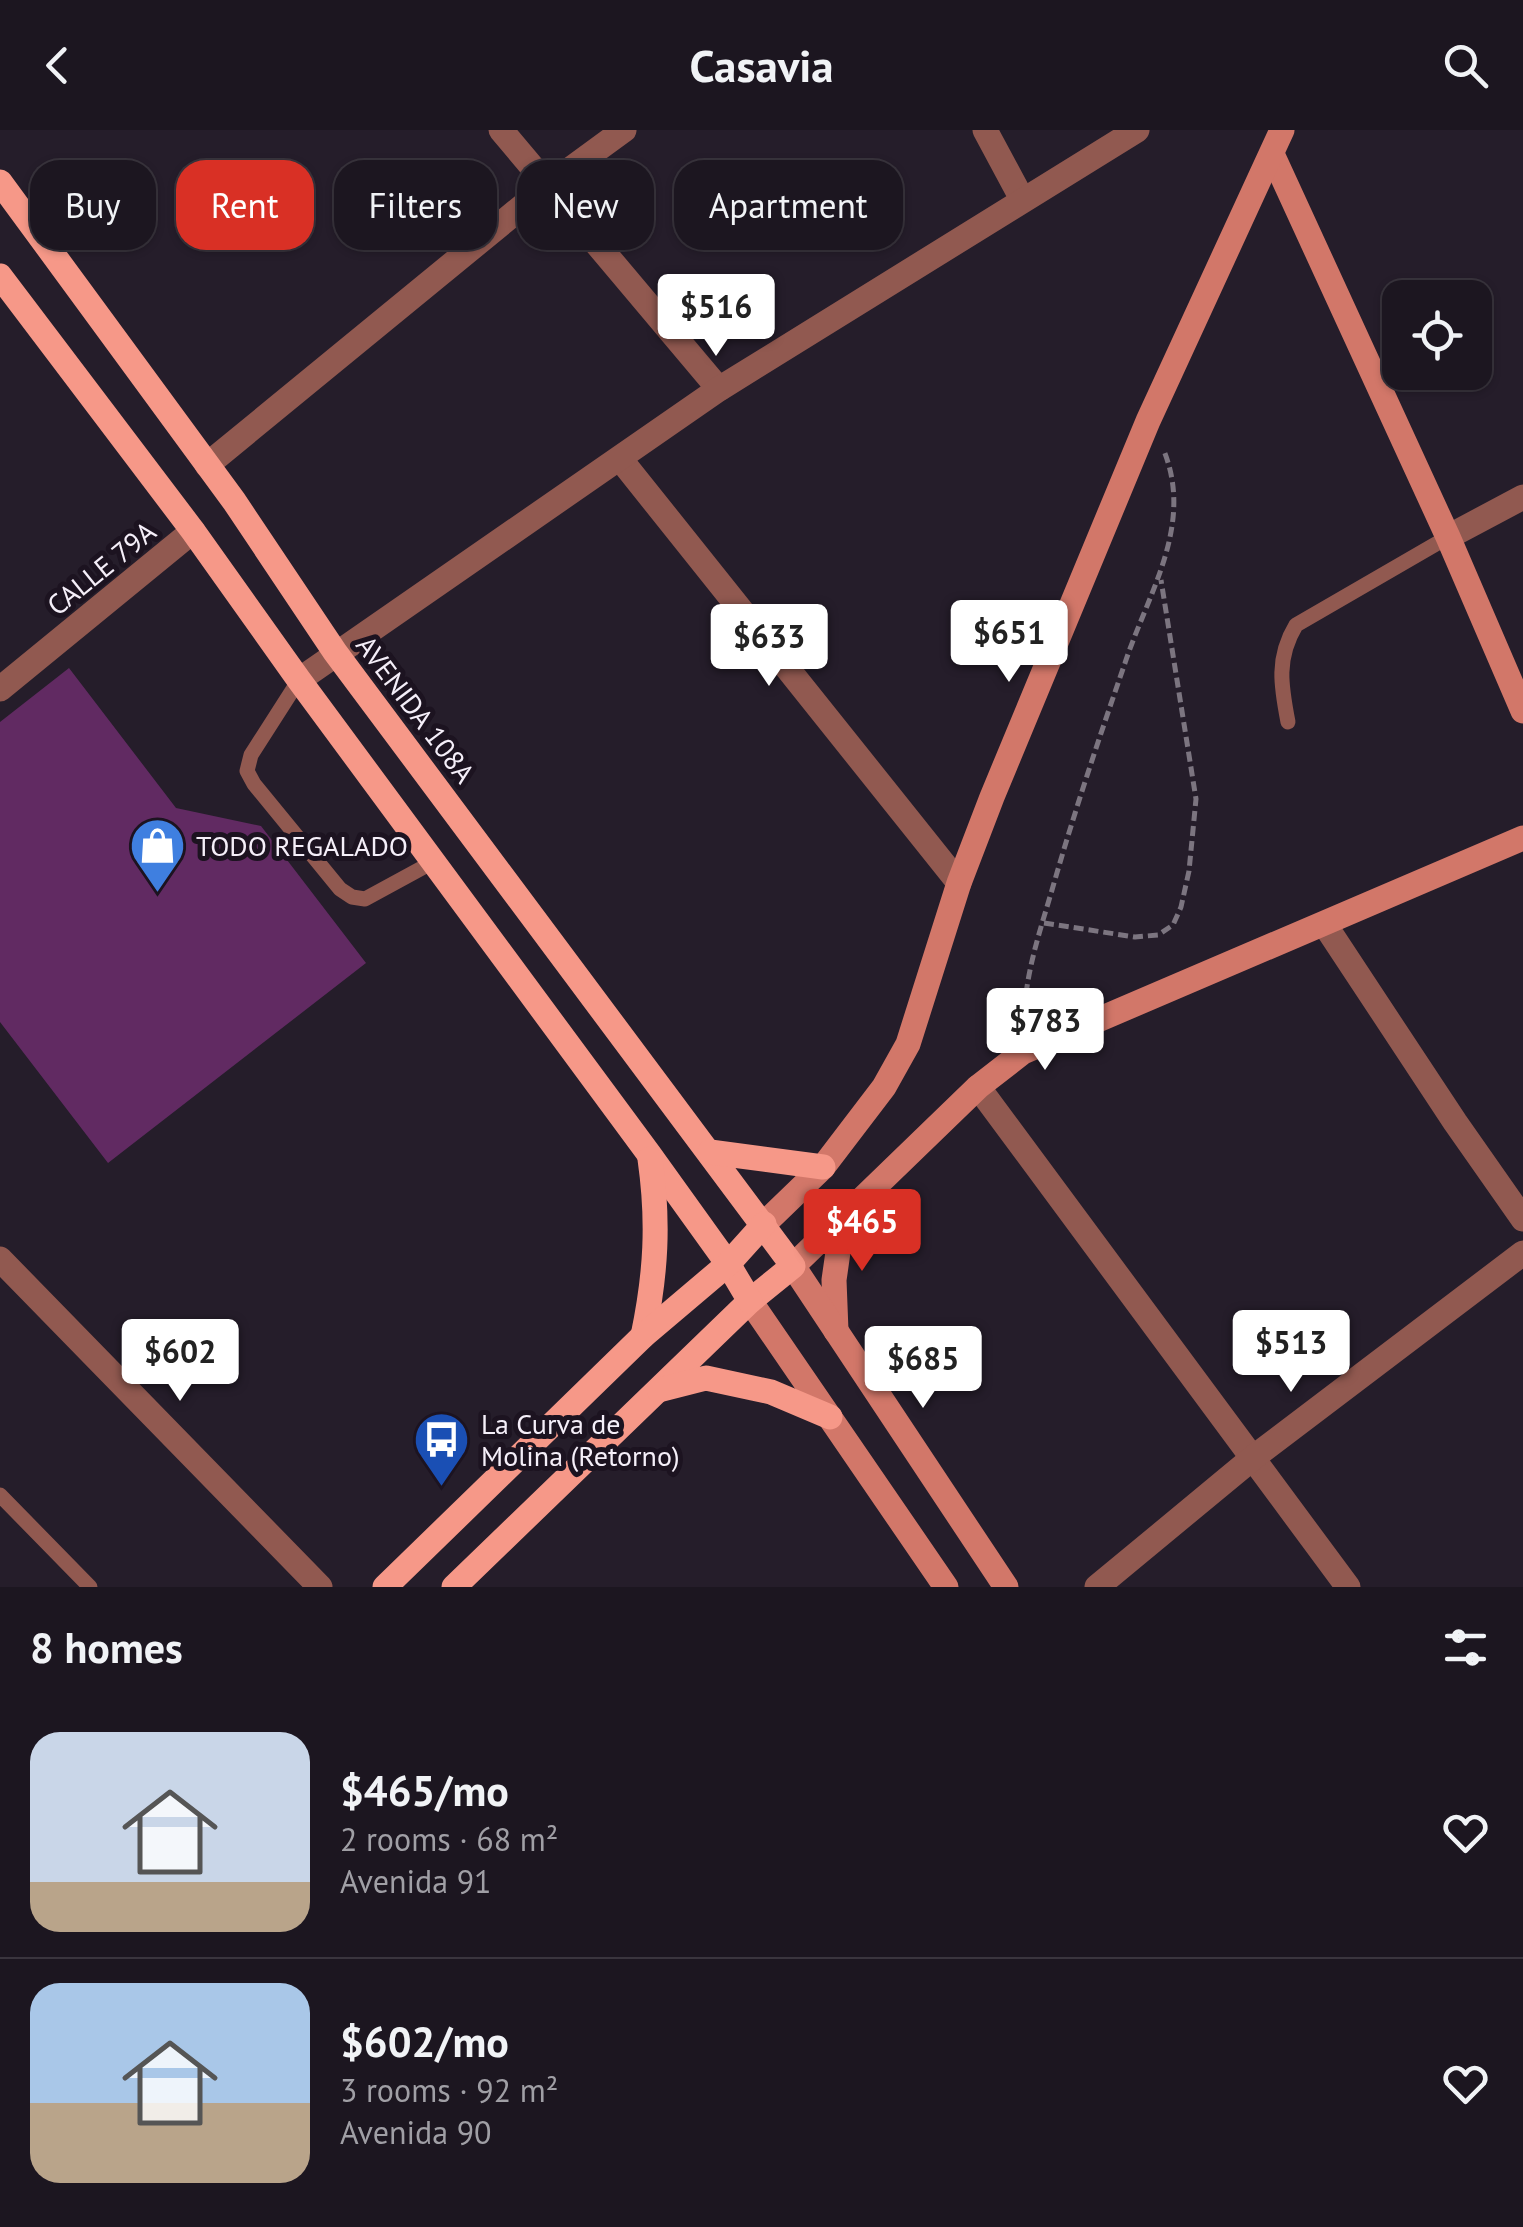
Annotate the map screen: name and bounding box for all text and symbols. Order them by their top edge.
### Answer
text: Casavia [689,36,834,94]
icon: back [30,38,85,93]
icon: search [1438,38,1493,93]
chip: Buy [30,160,156,250]
chip: Rent [176,160,314,250]
chip: Filters [334,160,497,250]
chip: New [517,160,654,250]
chip: Apartment [674,160,903,250]
pin: $516 [657,274,775,359]
map controls [1382,280,1492,390]
button: locate [1382,280,1492,390]
text: $516 [680,285,752,327]
street label: CALLE 79A [39,512,164,623]
pin: $651 [950,600,1068,685]
pin: $633 [710,604,828,689]
text: $651 [973,611,1045,653]
text: $633 [733,615,805,657]
street label: AVENIDA 108A [348,628,484,791]
shop icon: TODO REGALADO [127,815,187,894]
place label: TODO REGALADO [196,827,408,864]
pin: $783 [986,988,1104,1073]
text: $783 [1009,999,1081,1041]
pin: $465 [803,1189,921,1274]
text: $465 [826,1200,898,1242]
pin: $513 [1232,1310,1350,1395]
pin: $602 [121,1319,239,1404]
text: $513 [1255,1321,1327,1363]
pin: $685 [864,1326,982,1411]
text: $602 [144,1330,216,1372]
text: $685 [887,1337,959,1379]
place label: La Curva de Molina (Retorno) [481,1405,680,1474]
bus stop icon: La Curva de Molina (Retorno) [412,1409,472,1488]
text: 8 homes [30,1620,183,1675]
icon: filters [1438,1620,1493,1675]
text: $465/mo [340,1763,509,1818]
icon: home [110,1772,230,1892]
icon: heart [1438,1805,1493,1860]
text: 2 rooms · 68 m² [340,1818,558,1860]
text: Avenida 91 [340,1860,492,1902]
text: $602/mo [340,2014,509,2069]
icon: home [110,2023,230,2143]
icon: heart [1438,2056,1493,2111]
text: 3 rooms · 92 m² [340,2069,558,2111]
text: Avenida 90 [340,2111,492,2153]

